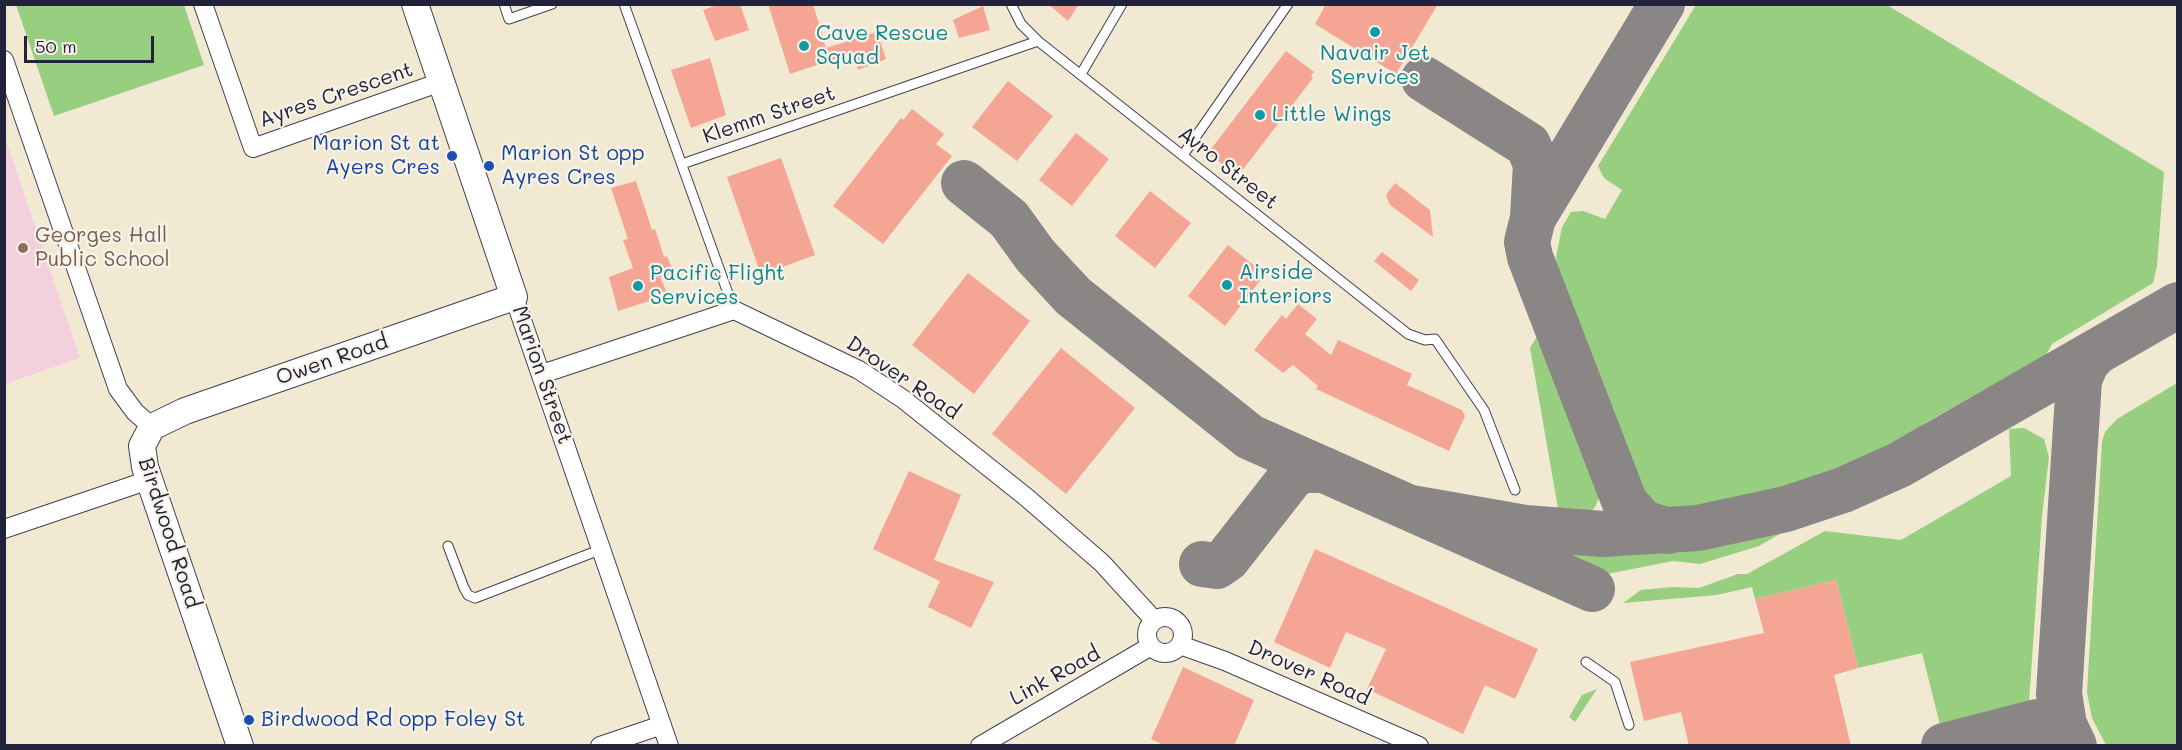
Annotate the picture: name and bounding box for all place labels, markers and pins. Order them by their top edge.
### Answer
place label: Cave Rescue Squad [816,21,948,71]
marker: Navair Jet Services [1368,25,1382,39]
marker: Cave Rescue Squad [797,39,811,53]
place label: Navair Jet Services [1320,41,1430,91]
place label: Little Wings [1272,102,1392,128]
marker: Little Wings [1253,108,1267,122]
place label: Marion St at Ayers Cres [312,131,440,181]
place label: Marion St opp Ayres Cres [501,141,645,191]
marker: Marion St at Ayers Cres [445,149,459,163]
marker: Marion St opp Ayres Cres [482,159,496,173]
place label: Georges Hall Public School [35,223,170,273]
marker: Georges Hall Public School [16,241,30,255]
place label: Airside Interiors [1239,260,1332,310]
place label: Pacific Flight Services [650,261,785,311]
marker: Airside Interiors [1220,278,1234,292]
marker: Pacific Flight Services [631,279,645,293]
place label: Birdwood Rd opp Foley St [261,707,525,733]
marker: Birdwood Rd opp Foley St [242,713,256,727]

